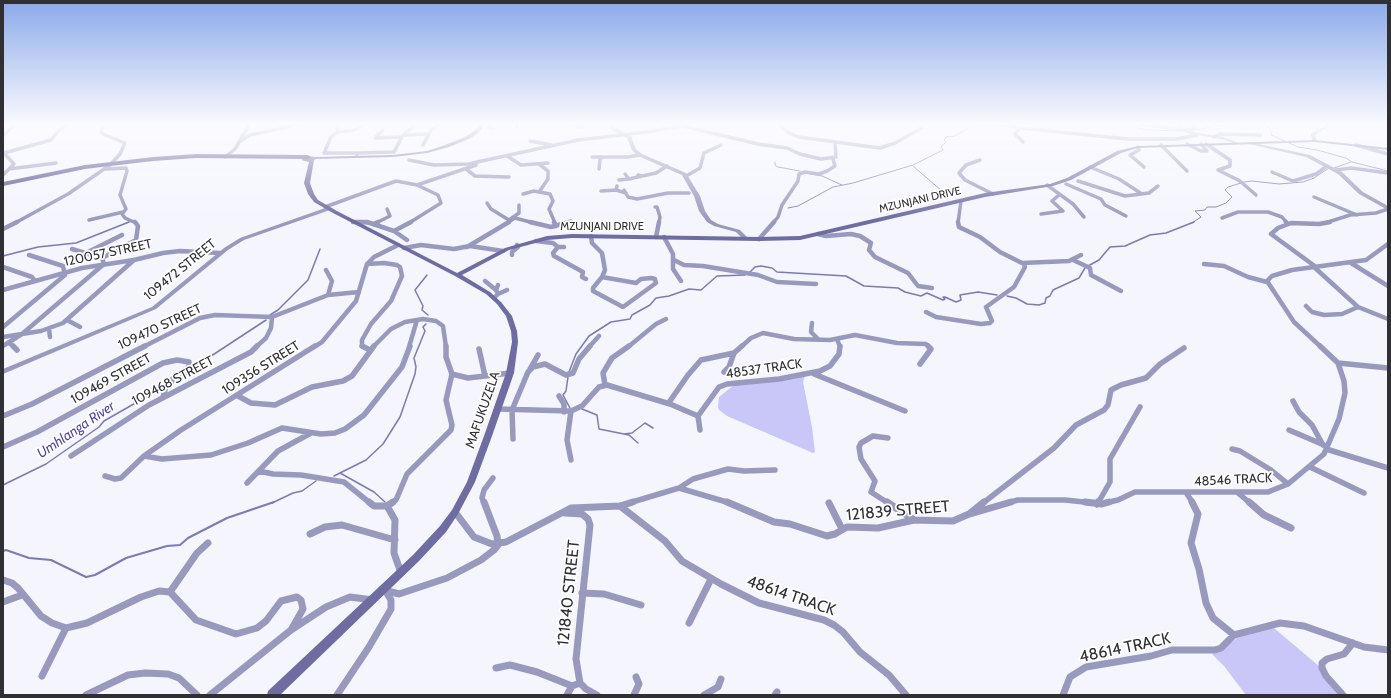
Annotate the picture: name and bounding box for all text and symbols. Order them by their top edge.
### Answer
street label: MZUNJANI DRIVE [878,184,962,216]
street label: MZUNJANI DRIVE [560,220,644,234]
street label: 120057 STREET [63,236,153,270]
street label: 109472 STREET [141,236,219,304]
street label: 109470 STREET [116,301,204,353]
street label: 109356 STREET [219,338,303,398]
street label: 109469 STREET [68,350,154,408]
street label: 109468 STREET [130,353,216,409]
street label: 48537 TRACK [725,356,803,382]
street label: MAFUKUZELA [463,369,503,451]
water label: Umhlanga River [34,398,118,462]
street label: 48546 TRACK [1194,470,1272,490]
street label: 121839 STREET [846,497,950,525]
street label: 121840 STREET [554,539,584,647]
street label: 48614 TRACK [744,572,838,620]
street label: 48614 TRACK [1078,629,1172,667]

